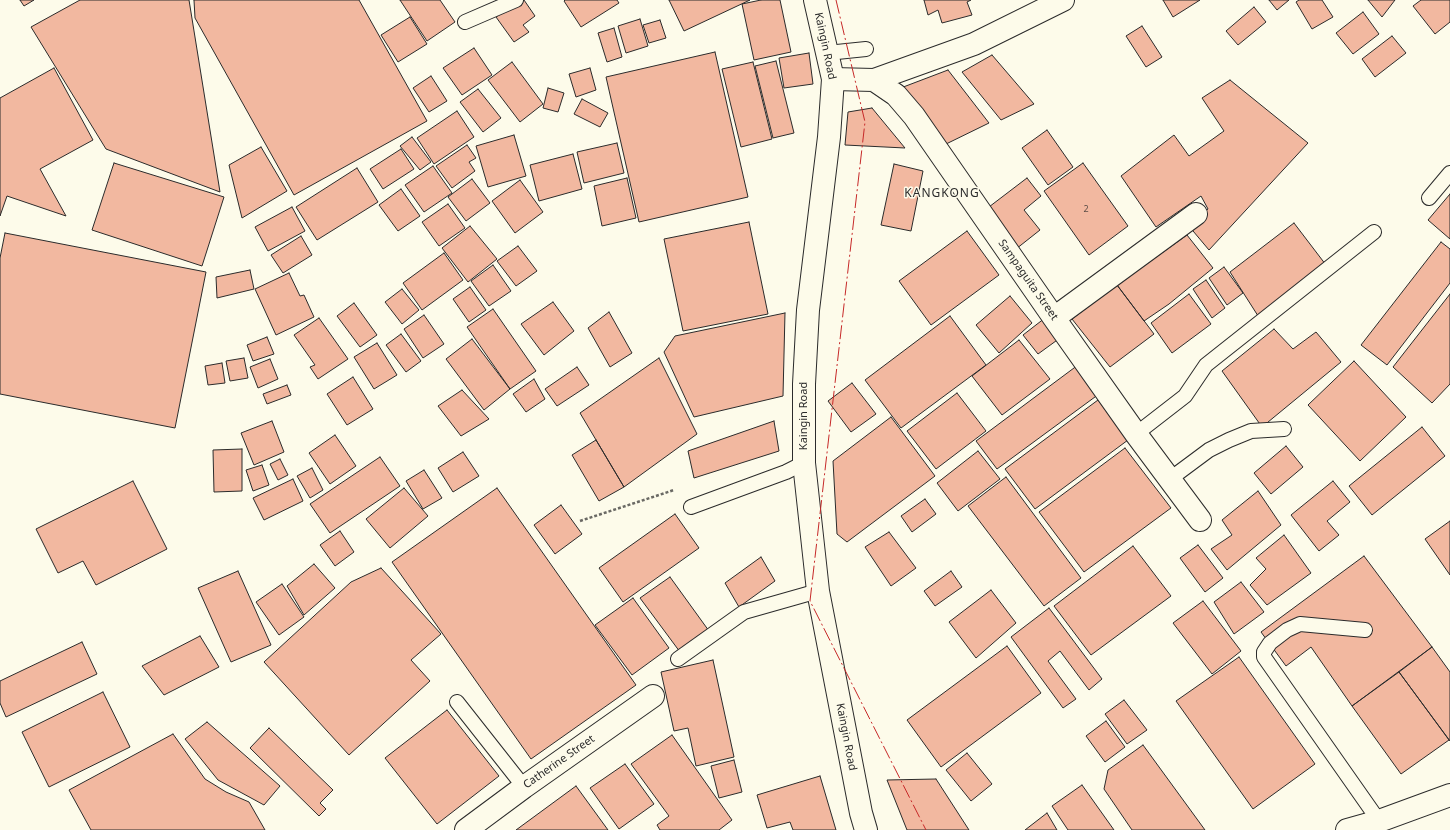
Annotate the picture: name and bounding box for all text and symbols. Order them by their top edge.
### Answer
street label: Kaingin Road [811,11,839,81]
district label: KANGKONG [904,187,980,201]
house number: 2 [1083,204,1089,214]
street label: Sampaguita Street [995,237,1061,323]
street label: Kaingin Road [797,382,811,450]
street label: Kaingin Road [833,702,859,772]
street label: Catherine Street [521,732,597,792]

